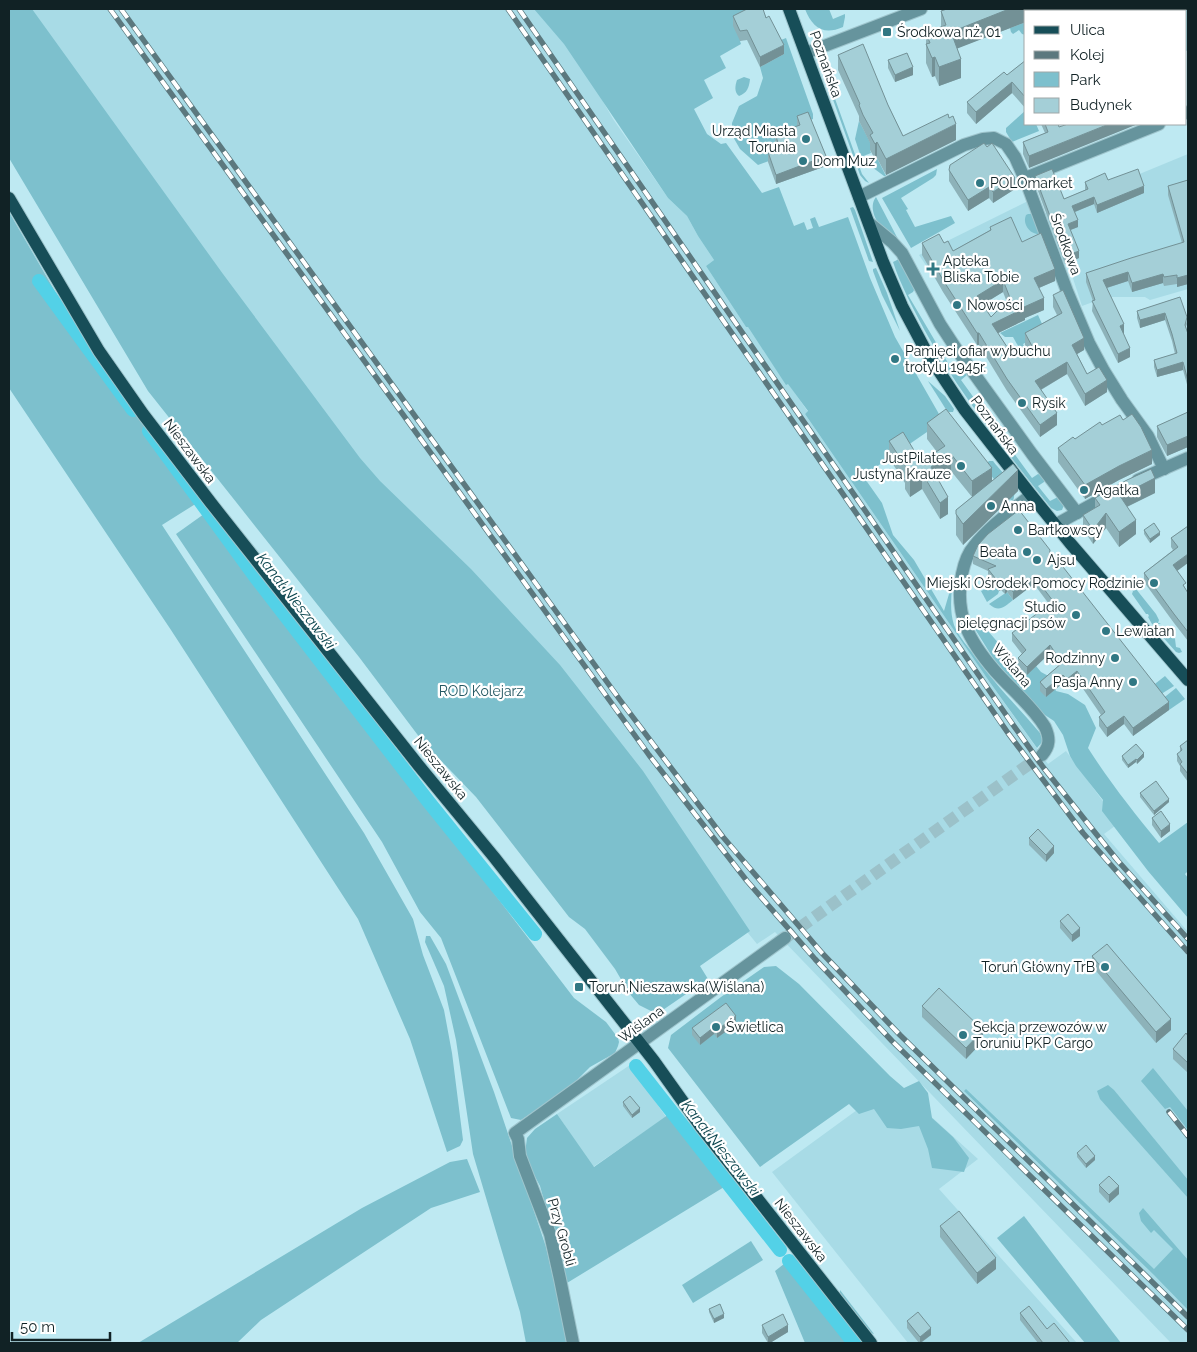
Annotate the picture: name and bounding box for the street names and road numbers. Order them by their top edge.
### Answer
street label: Poznańska [807,29,845,99]
street label: Środkowa [1048,211,1085,277]
street label: Poznańska [968,392,1022,458]
street label: Nieszawska [161,416,219,486]
street label: Wiślana [989,640,1035,690]
street label: Nieszawska [411,733,471,803]
street label: Wiślana [615,1002,667,1046]
street label: Nieszawska [771,1195,831,1265]
street label: Przy Grobli [545,1196,579,1268]

